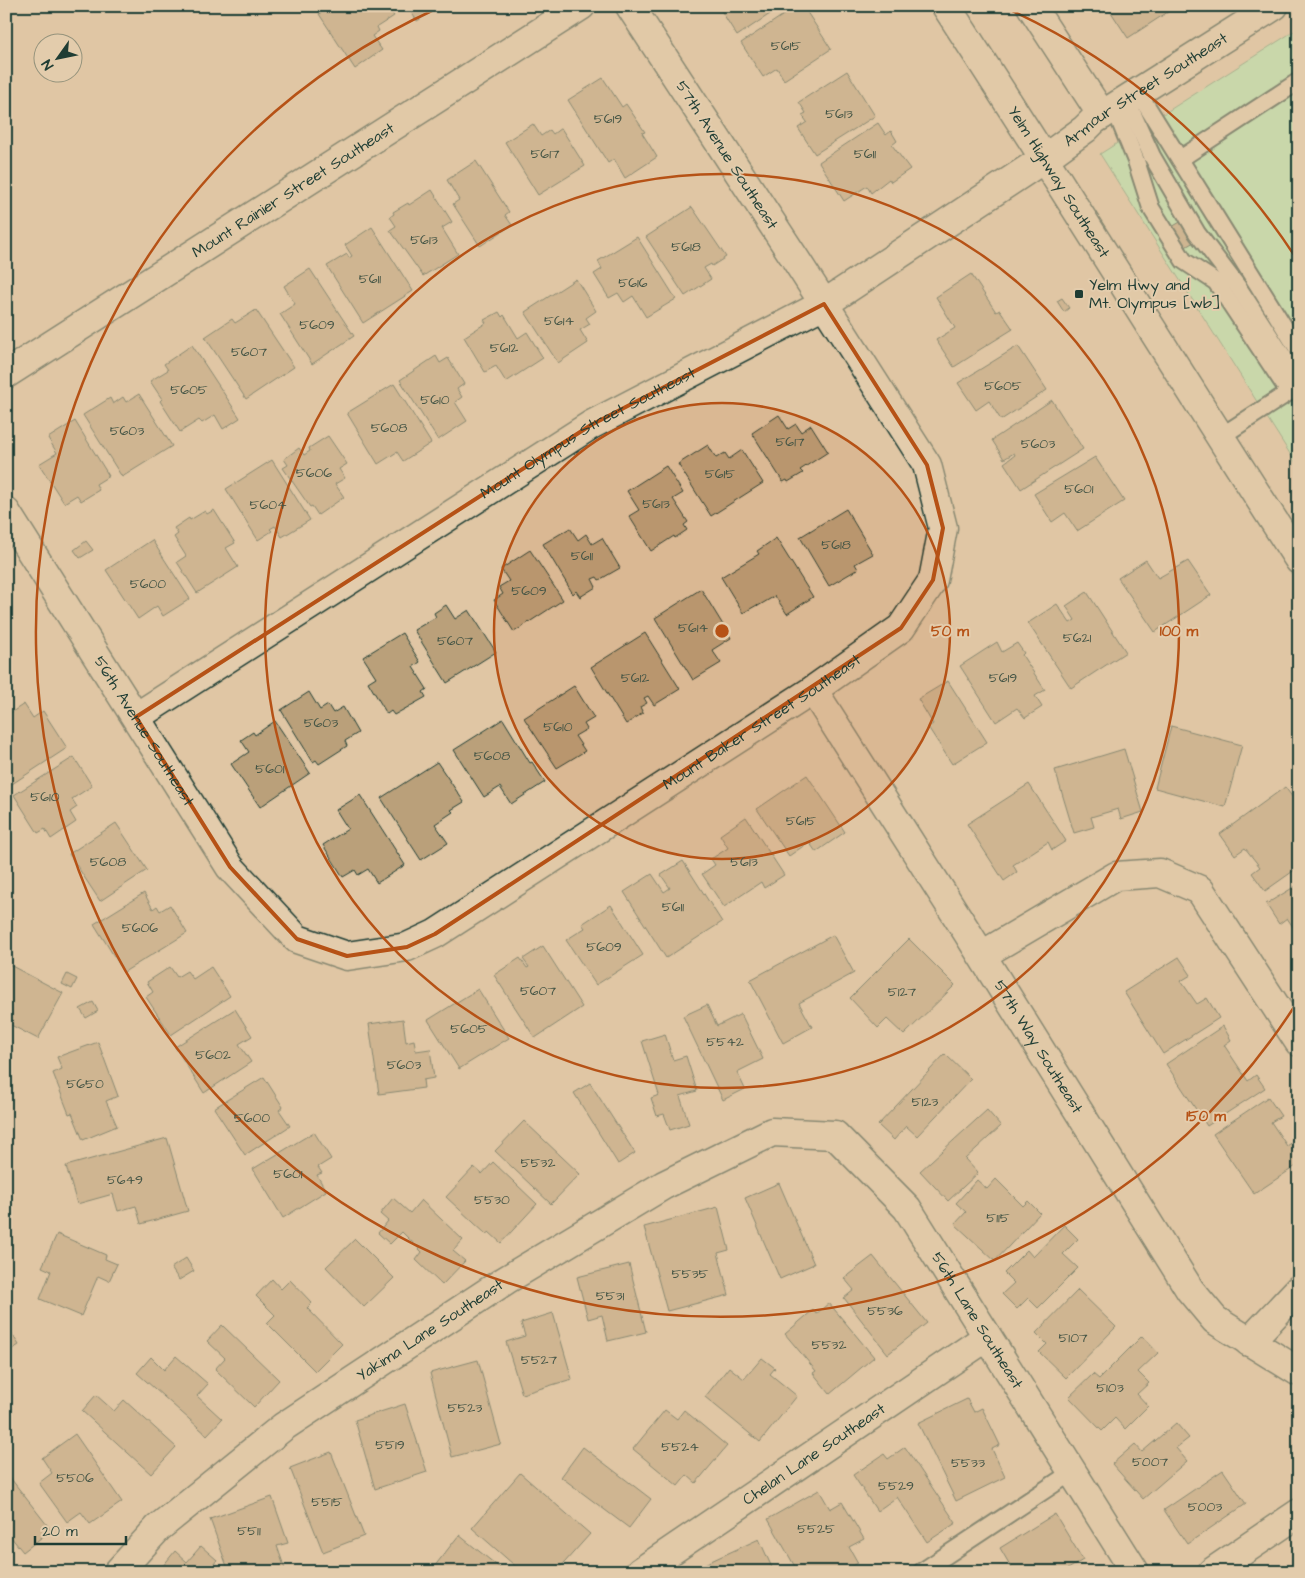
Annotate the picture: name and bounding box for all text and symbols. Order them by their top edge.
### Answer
street label: Armour Street Southeast [1059,27,1232,152]
north arrow [32,32,82,82]
house number: 5615 [771,36,801,56]
text: N [37,55,59,74]
street label: 57th Avenue Southeast [671,76,784,234]
street label: Yelm Highway Southeast [1002,102,1116,263]
house number: 5613 [825,104,853,124]
house number: 5619 [594,109,622,129]
street label: Mount Rainier Street Southeast [188,117,399,263]
house number: 5617 [530,144,560,164]
house number: 5611 [854,144,876,164]
house number: 5613 [410,230,438,250]
house number: 5618 [671,237,701,257]
house number: 5611 [359,269,381,289]
house number: 5616 [618,273,648,293]
place label: Yelm Hwy and Mt. Olympus [wb] [1089,274,1221,315]
marker: Yelm Hwy and Mt. Olympus [wb] [1073,288,1085,300]
house number: 5614 [544,311,574,331]
house number: 5609 [299,315,335,335]
house number: 5612 [490,338,518,358]
house number: 5607 [231,342,267,362]
street label: Mount Olympus Street Southeast [476,361,700,504]
house number: 5605 [984,376,1022,396]
house number: 5605 [170,380,208,400]
house number: 5610 [420,390,450,410]
house number: 5608 [371,418,407,438]
house number: 5603 [110,421,144,441]
house number: 5617 [775,432,805,452]
house number: 5603 [1021,434,1055,454]
house number: 5606 [296,463,332,483]
house number: 5615 [705,464,735,484]
house number: 5601 [1064,479,1094,499]
house number: 5613 [642,494,670,514]
house number: 5604 [249,495,287,515]
house number: 5618 [821,535,851,555]
house number: 5611 [571,546,593,566]
house number: 5600 [130,574,166,594]
house number: 5609 [511,581,547,601]
house number: 5614 [678,618,708,638]
text: 50 m [931,621,969,642]
text: 100 m [1160,621,1199,642]
centre of rings [713,622,731,640]
house number: 5621 [1063,628,1091,648]
house number: 5607 [437,631,473,651]
street label: Mount Baker Street Southeast [658,648,866,795]
street label: 56th Avenue Southeast [89,652,200,811]
house number: 5612 [621,668,649,688]
house number: 5619 [989,668,1017,688]
house number: 5603 [304,713,338,733]
house number: 5610 [543,717,573,737]
house number: 5608 [474,746,510,766]
house number: 5601 [255,759,285,779]
house number: 5610 [30,787,60,807]
house number: 5615 [786,811,816,831]
house number: 5608 [90,852,126,872]
house number: 5613 [730,852,758,872]
house number: 5611 [662,897,684,917]
house number: 5606 [122,918,158,938]
house number: 5609 [586,937,622,957]
street label: 57th Way Southeast [989,976,1089,1118]
house number: 5607 [520,981,556,1001]
house number: 5127 [888,982,917,1002]
house number: 5605 [450,1019,488,1039]
house number: 5542 [706,1032,744,1052]
house number: 5602 [195,1045,231,1065]
house number: 5603 [387,1055,421,1075]
house number: 5650 [66,1074,104,1094]
house number: 5123 [912,1092,938,1112]
text: 150 m [1186,1106,1226,1127]
house number: 5600 [234,1108,270,1128]
house number: 5532 [521,1153,555,1173]
house number: 5601 [273,1164,303,1184]
house number: 5649 [107,1170,143,1190]
house number: 5530 [474,1190,510,1210]
house number: 5115 [986,1208,1010,1228]
street label: 56th Lane Southeast [926,1248,1029,1393]
house number: 5535 [672,1264,709,1284]
street label: Yakima Lane Southeast [352,1274,508,1387]
house number: 5531 [596,1286,625,1306]
house number: 5536 [867,1301,903,1321]
house number: 5107 [1058,1328,1088,1348]
house number: 5532 [812,1335,846,1355]
house number: 5527 [521,1350,558,1370]
house number: 5103 [1096,1378,1124,1398]
house number: 5523 [448,1398,482,1418]
street label: Chelan Lane Southeast [738,1398,890,1511]
house number: 5519 [375,1435,405,1455]
house number: 5524 [661,1437,699,1457]
house number: 5007 [1132,1452,1168,1472]
house number: 5533 [951,1453,985,1473]
house number: 5506 [56,1468,94,1488]
house number: 5529 [878,1476,914,1496]
house number: 5515 [311,1492,343,1512]
house number: 5003 [1188,1497,1222,1517]
scale bar [35,1513,126,1545]
house number: 5525 [797,1519,835,1539]
text: 20 m [42,1521,78,1542]
house number: 5511 [237,1521,261,1541]

